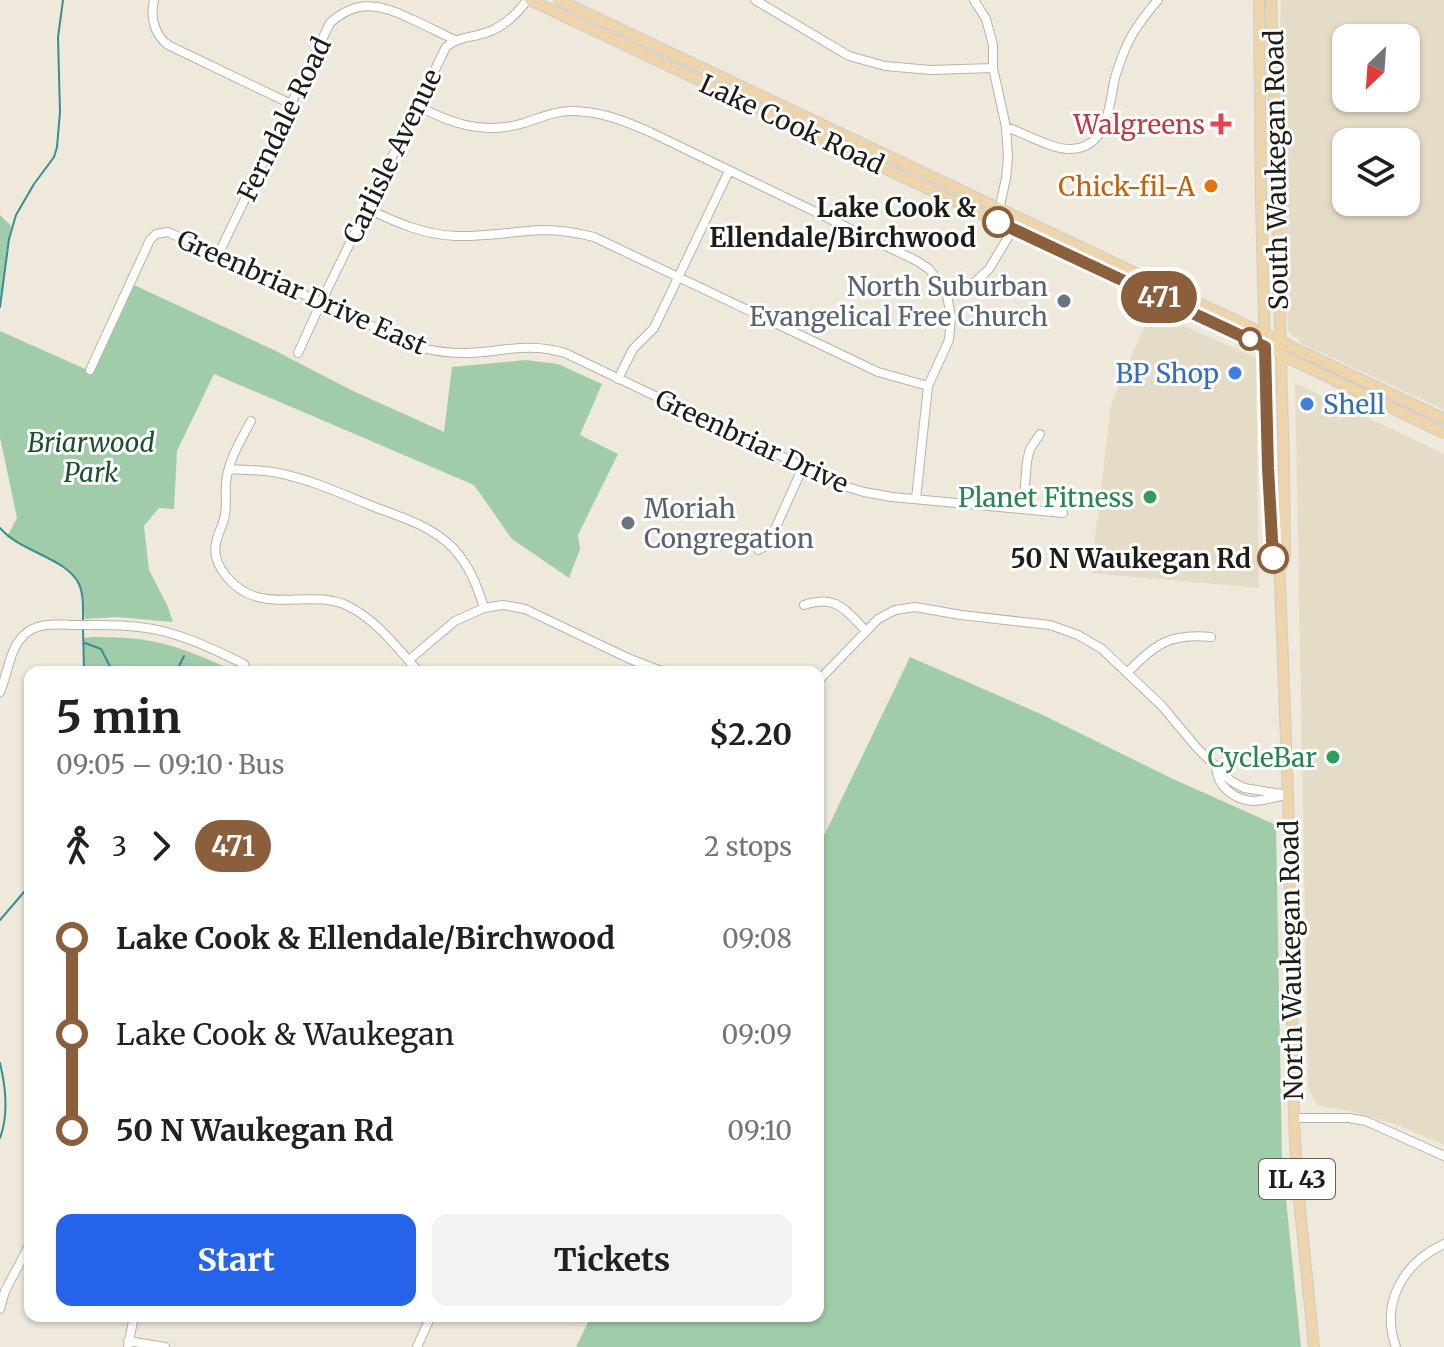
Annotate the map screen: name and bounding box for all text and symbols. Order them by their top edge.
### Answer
north arrow [1332,24,1420,112]
map controls [1332,24,1420,216]
street label: South Waukegan Road [1257,29,1295,310]
street label: Ferndale Road [230,31,338,206]
street label: Carlisle Avenue [335,63,449,249]
street label: Lake Cook Road [695,67,890,181]
place label: Walgreens [1073,108,1205,141]
marker: Walgreens [1212,115,1230,133]
button: layers [1332,128,1420,216]
place label: Chick-fil-A [1058,170,1196,203]
marker: Chick-fil-A [1202,177,1220,195]
place label: Lake Cook & Ellendale/Birchwood [709,191,976,254]
marker: Lake Cook & Ellendale/Birchwood [983,207,1013,237]
street label: Greenbriar Drive East [172,222,432,362]
place label: North Suburban Evangelical Free Church [749,270,1048,333]
line badge: 471 [1113,271,1205,323]
text: 471 [1137,279,1181,315]
marker: North Suburban Evangelical Free Church [1055,292,1073,310]
unlabelled marker [1239,328,1261,350]
place label: BP Shop [1115,357,1219,390]
marker: BP Shop [1226,364,1244,382]
street label: Greenbriar Drive [650,382,854,500]
place label: Shell [1323,388,1385,421]
marker: Shell [1298,395,1316,413]
park label: Briarwood Park [27,426,155,489]
place label: Planet Fitness [958,481,1134,514]
marker: Planet Fitness [1141,488,1159,506]
place label: Moriah Congregation [644,492,814,555]
marker: Moriah Congregation [619,514,637,532]
place label: 50 N Waukegan Rd [1010,542,1251,575]
marker: 50 N Waukegan Rd [1258,543,1288,573]
text: 5 min [56,690,181,745]
text: $2.20 [709,715,792,753]
place label: CycleBar [1208,741,1317,774]
text: 09:05 – 09:10 · Bus [56,748,285,781]
marker: CycleBar [1324,748,1342,766]
street label: North Waukegan Road [1272,819,1310,1100]
icon: walk [56,824,100,868]
icon: forward [139,824,183,868]
text: 471 [211,828,255,864]
text: 3 [112,830,127,863]
text: 2 stops [704,830,792,863]
text: Lake Cook & Ellendale/Birchwood [116,919,615,957]
text: 09:08 [722,922,792,955]
text: Lake Cook & Waukegan [116,1015,454,1053]
text: 09:09 [722,1018,792,1051]
text: 50 N Waukegan Rd [116,1111,394,1149]
text: 09:10 [727,1114,792,1147]
road number: IL 43 [1259,1159,1335,1199]
button: Start [56,1214,416,1306]
button: Tickets [432,1214,792,1306]

